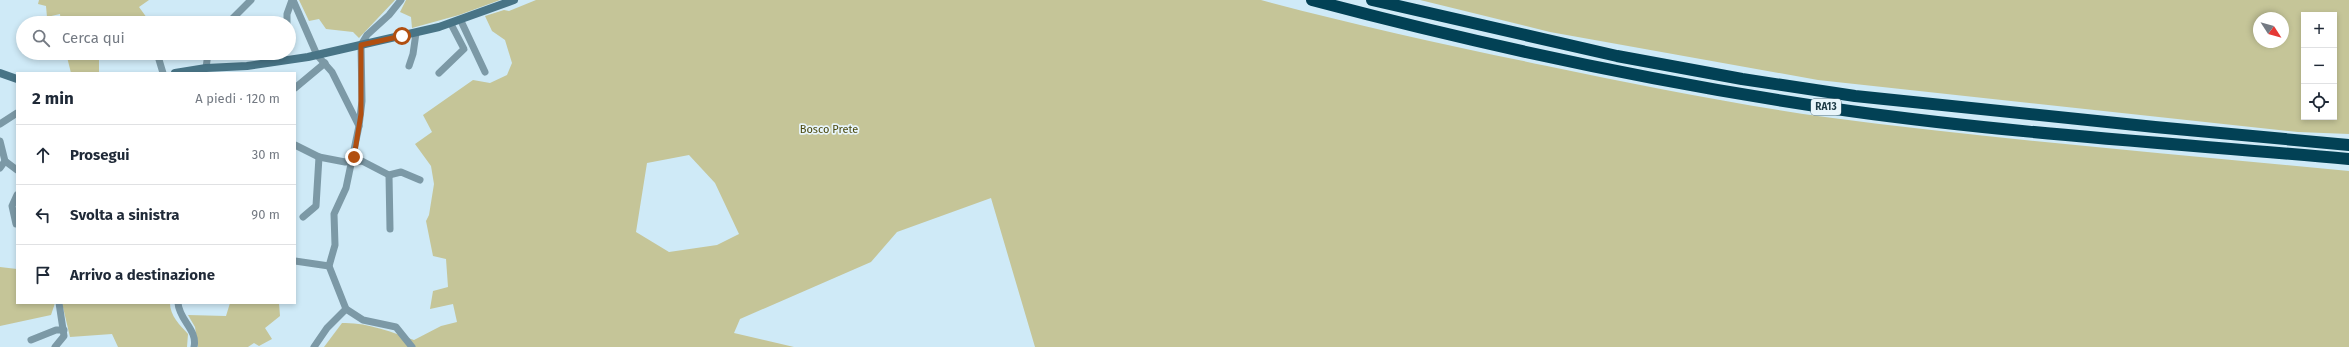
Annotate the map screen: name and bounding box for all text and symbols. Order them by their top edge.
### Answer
north arrow [2253,12,2289,48]
map controls [2301,12,2337,120]
button: + [2301,12,2337,48]
search box [16,16,296,60]
icon: search [30,27,52,49]
route start [393,27,411,45]
text: Cerca qui [62,29,125,47]
button: − [2301,48,2337,84]
button: locate [2301,84,2337,120]
text: 2 min [32,88,74,109]
text: A piedi · 120 m [195,91,280,106]
road number: RA13 [1811,99,1841,115]
park label: Bosco Prete [800,123,858,136]
icon: ahead [32,144,54,166]
text: Prosegui [70,146,129,164]
text: 30 m [252,147,280,162]
route end [345,148,363,166]
icon: left [32,204,54,226]
text: Svolta a sinistra [70,206,180,224]
text: 90 m [251,207,280,222]
icon: arrive [32,264,54,286]
text: Arrivo a destinazione [70,266,215,284]

